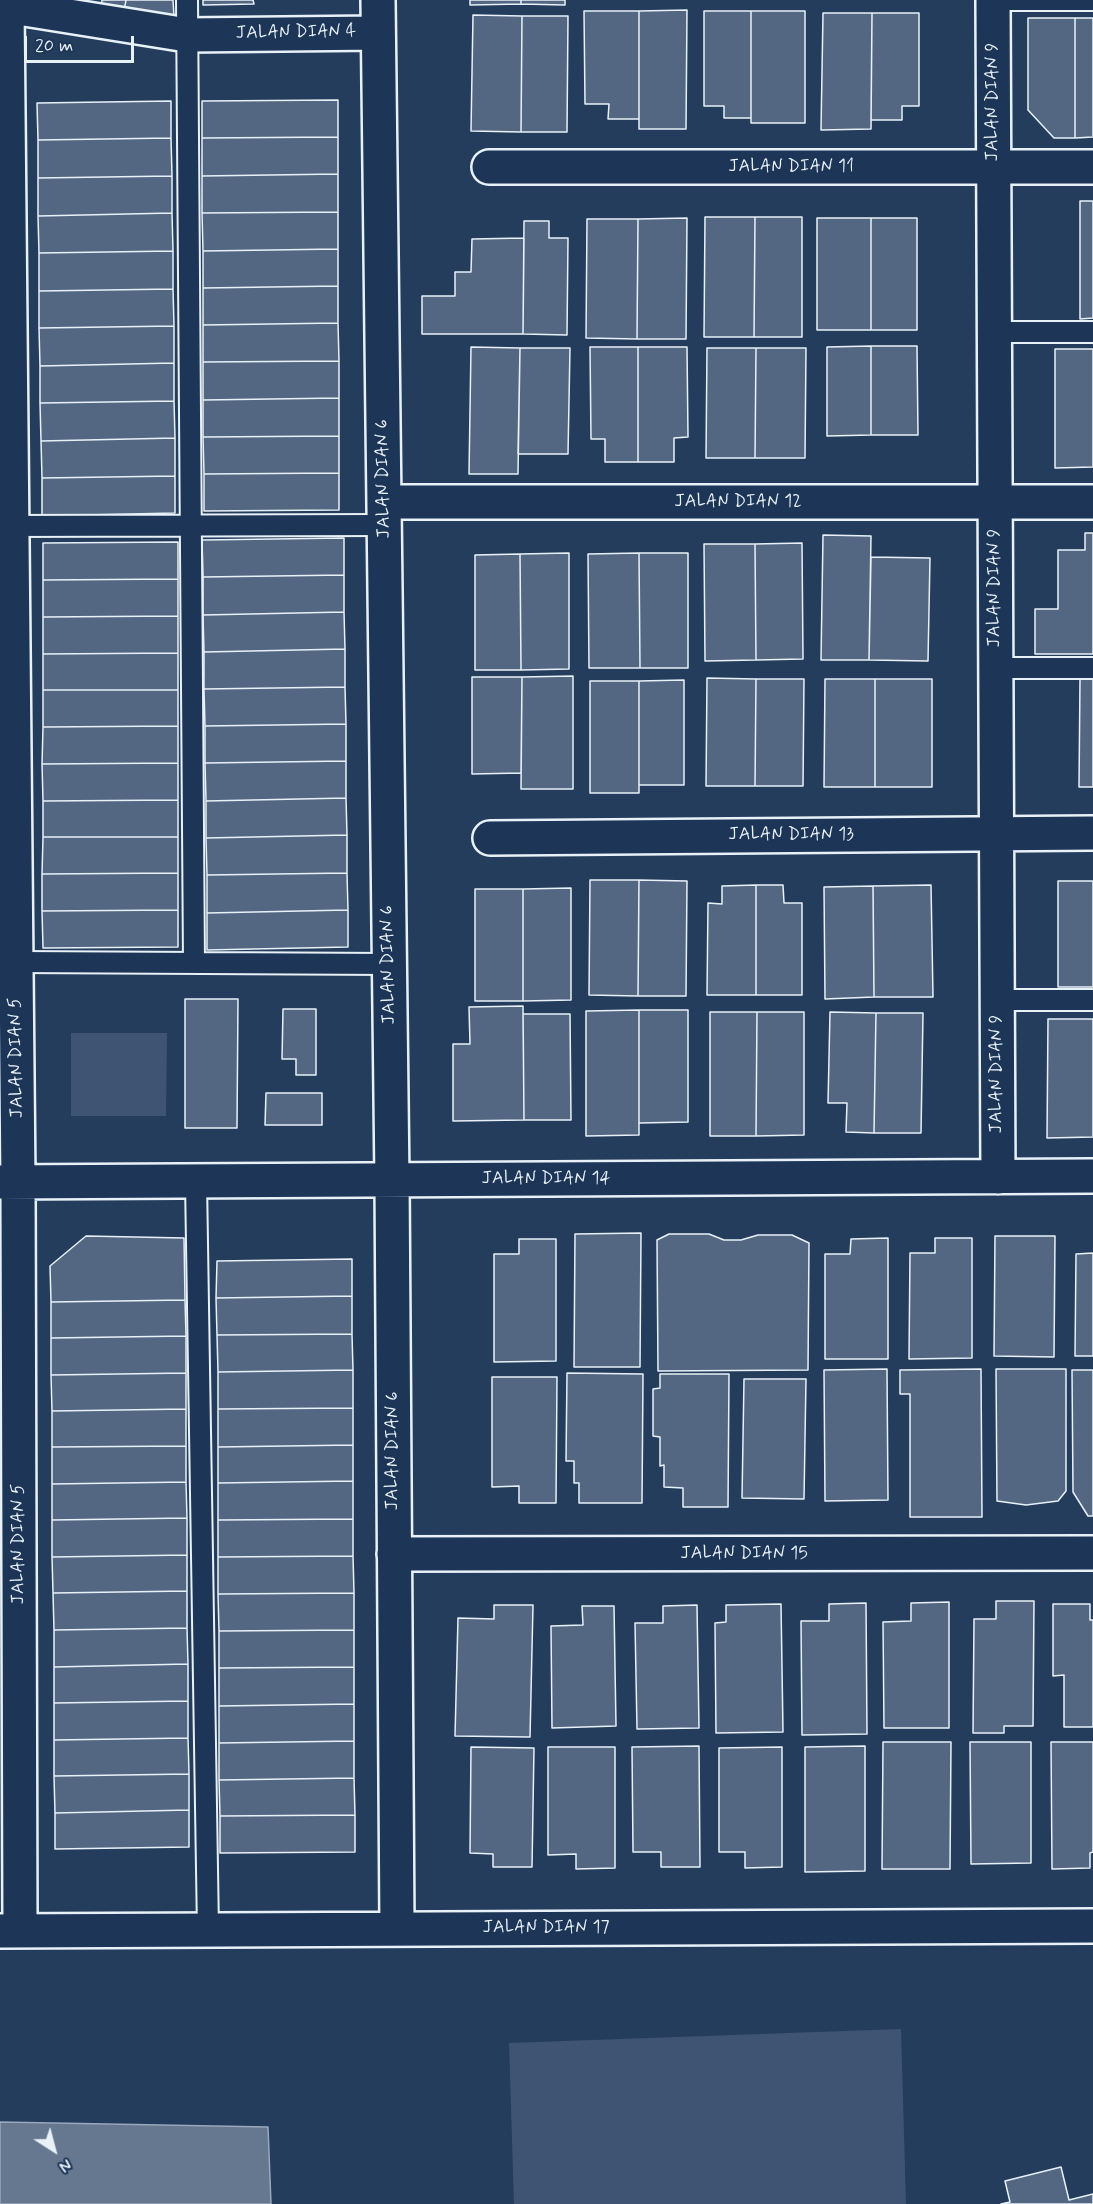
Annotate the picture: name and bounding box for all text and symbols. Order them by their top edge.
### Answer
street label: JALAN DIAN 4 [236,21,356,45]
scale bar [27,24,136,62]
text: 20 m [35,34,73,58]
street label: JALAN DIAN 9 [982,43,1004,161]
street label: JALAN DIAN 11 [728,156,854,178]
street label: JALAN DIAN 6 [372,419,396,539]
street label: JALAN DIAN 12 [674,491,802,513]
street label: JALAN DIAN 9 [984,529,1006,647]
street label: JALAN DIAN 13 [728,824,854,846]
street label: JALAN DIAN 6 [377,905,401,1025]
street label: JALAN DIAN 5 [5,997,29,1119]
street label: JALAN DIAN 9 [986,1015,1008,1133]
street label: JALAN DIAN 14 [482,1168,610,1190]
street label: JALAN DIAN 6 [382,1391,404,1511]
street label: JALAN DIAN 5 [8,1484,30,1604]
street label: JALAN DIAN 15 [680,1543,808,1565]
street label: JALAN DIAN 17 [482,1917,610,1939]
north arrow [24,2120,84,2180]
text: N [54,2153,75,2177]

